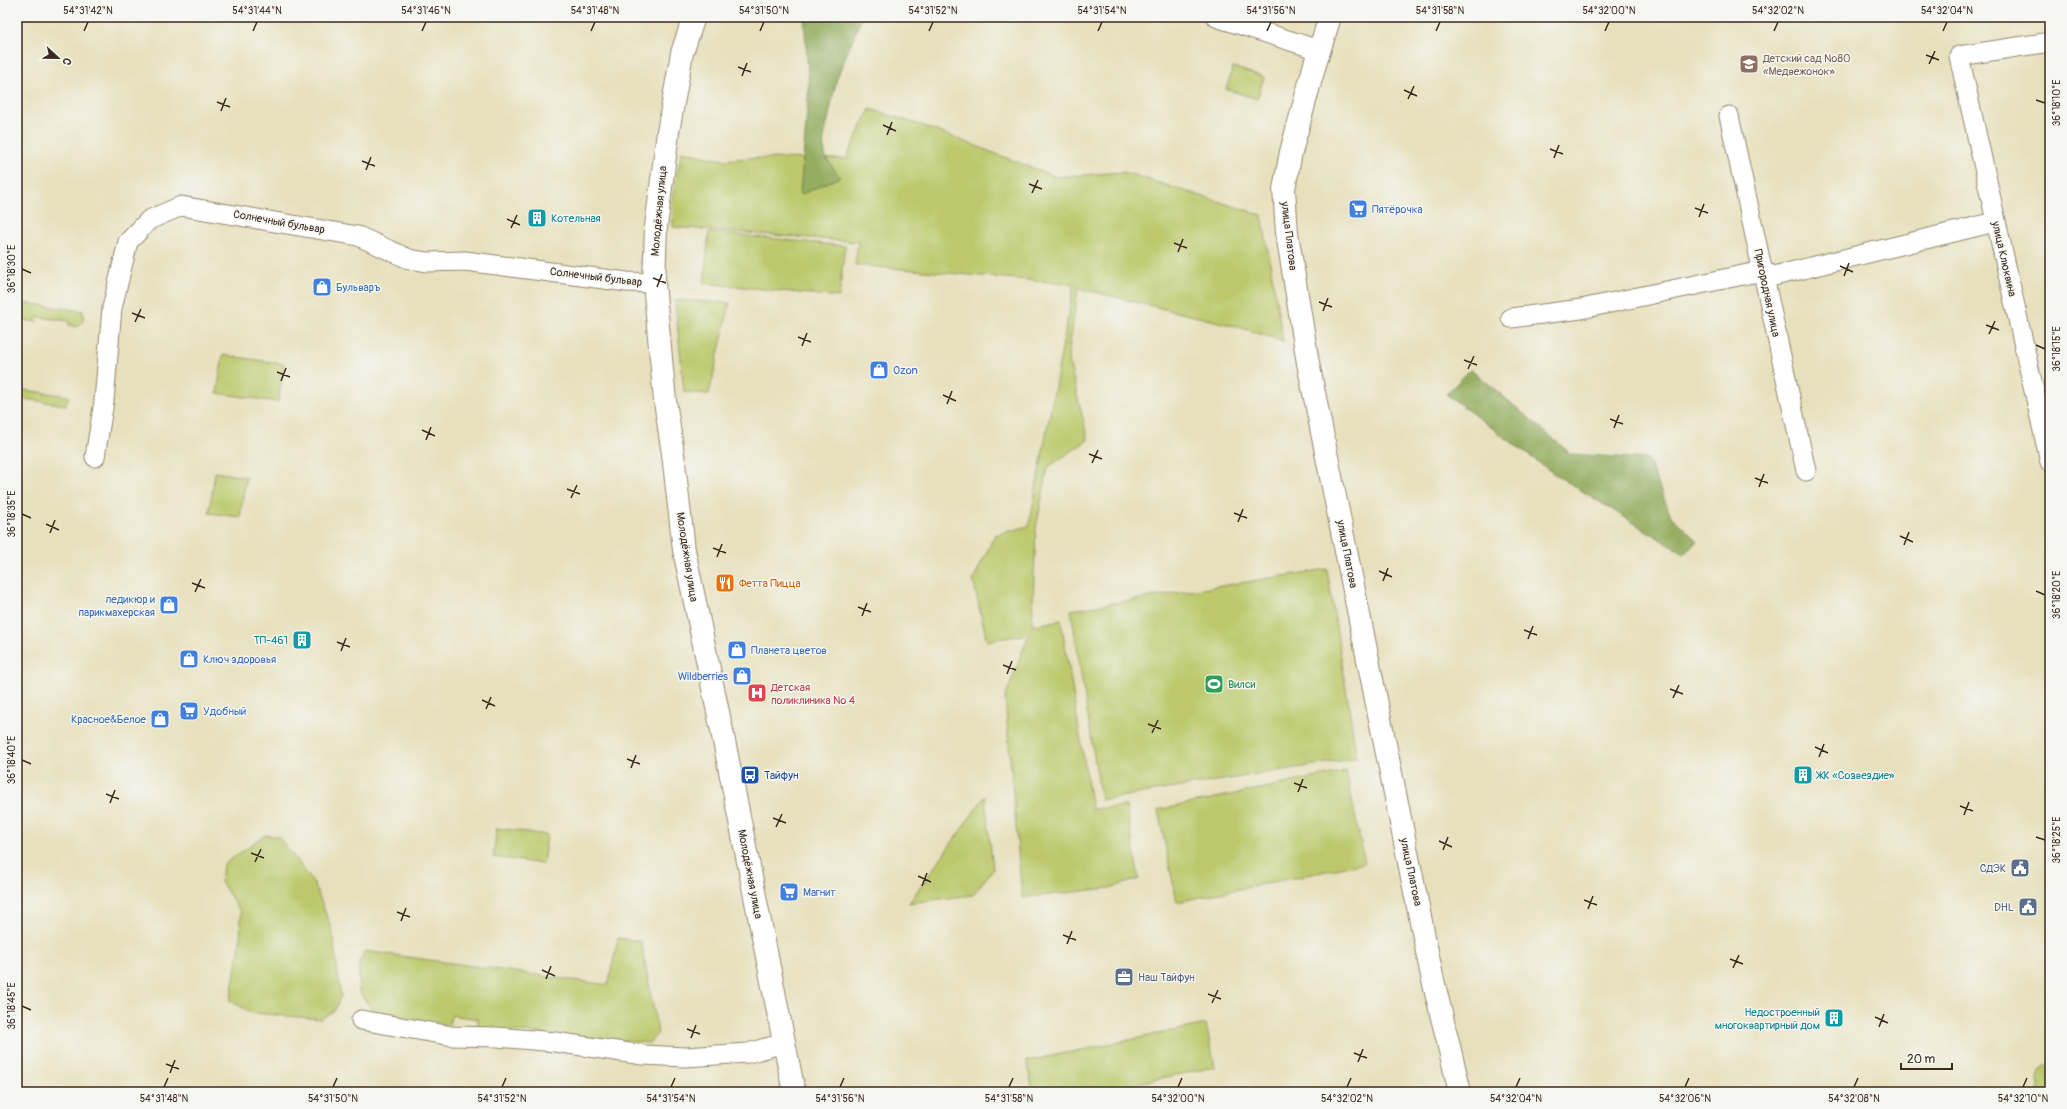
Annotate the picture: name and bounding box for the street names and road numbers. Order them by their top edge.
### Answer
street label: Молодёжная улица [649,165,669,257]
street label: улица Платова [1278,200,1300,271]
street label: Солнечный бульвар [232,208,326,236]
street label: улица Клюквина [1989,219,2019,298]
street label: Пригородная улица [1751,248,1783,338]
street label: Солнечный бульвар [549,265,643,289]
street label: Молодёжная улица [673,511,701,603]
street label: улица Платова [1334,518,1360,589]
street label: Молодёжная улица [735,828,765,920]
street label: улица Платова [1397,836,1425,907]

